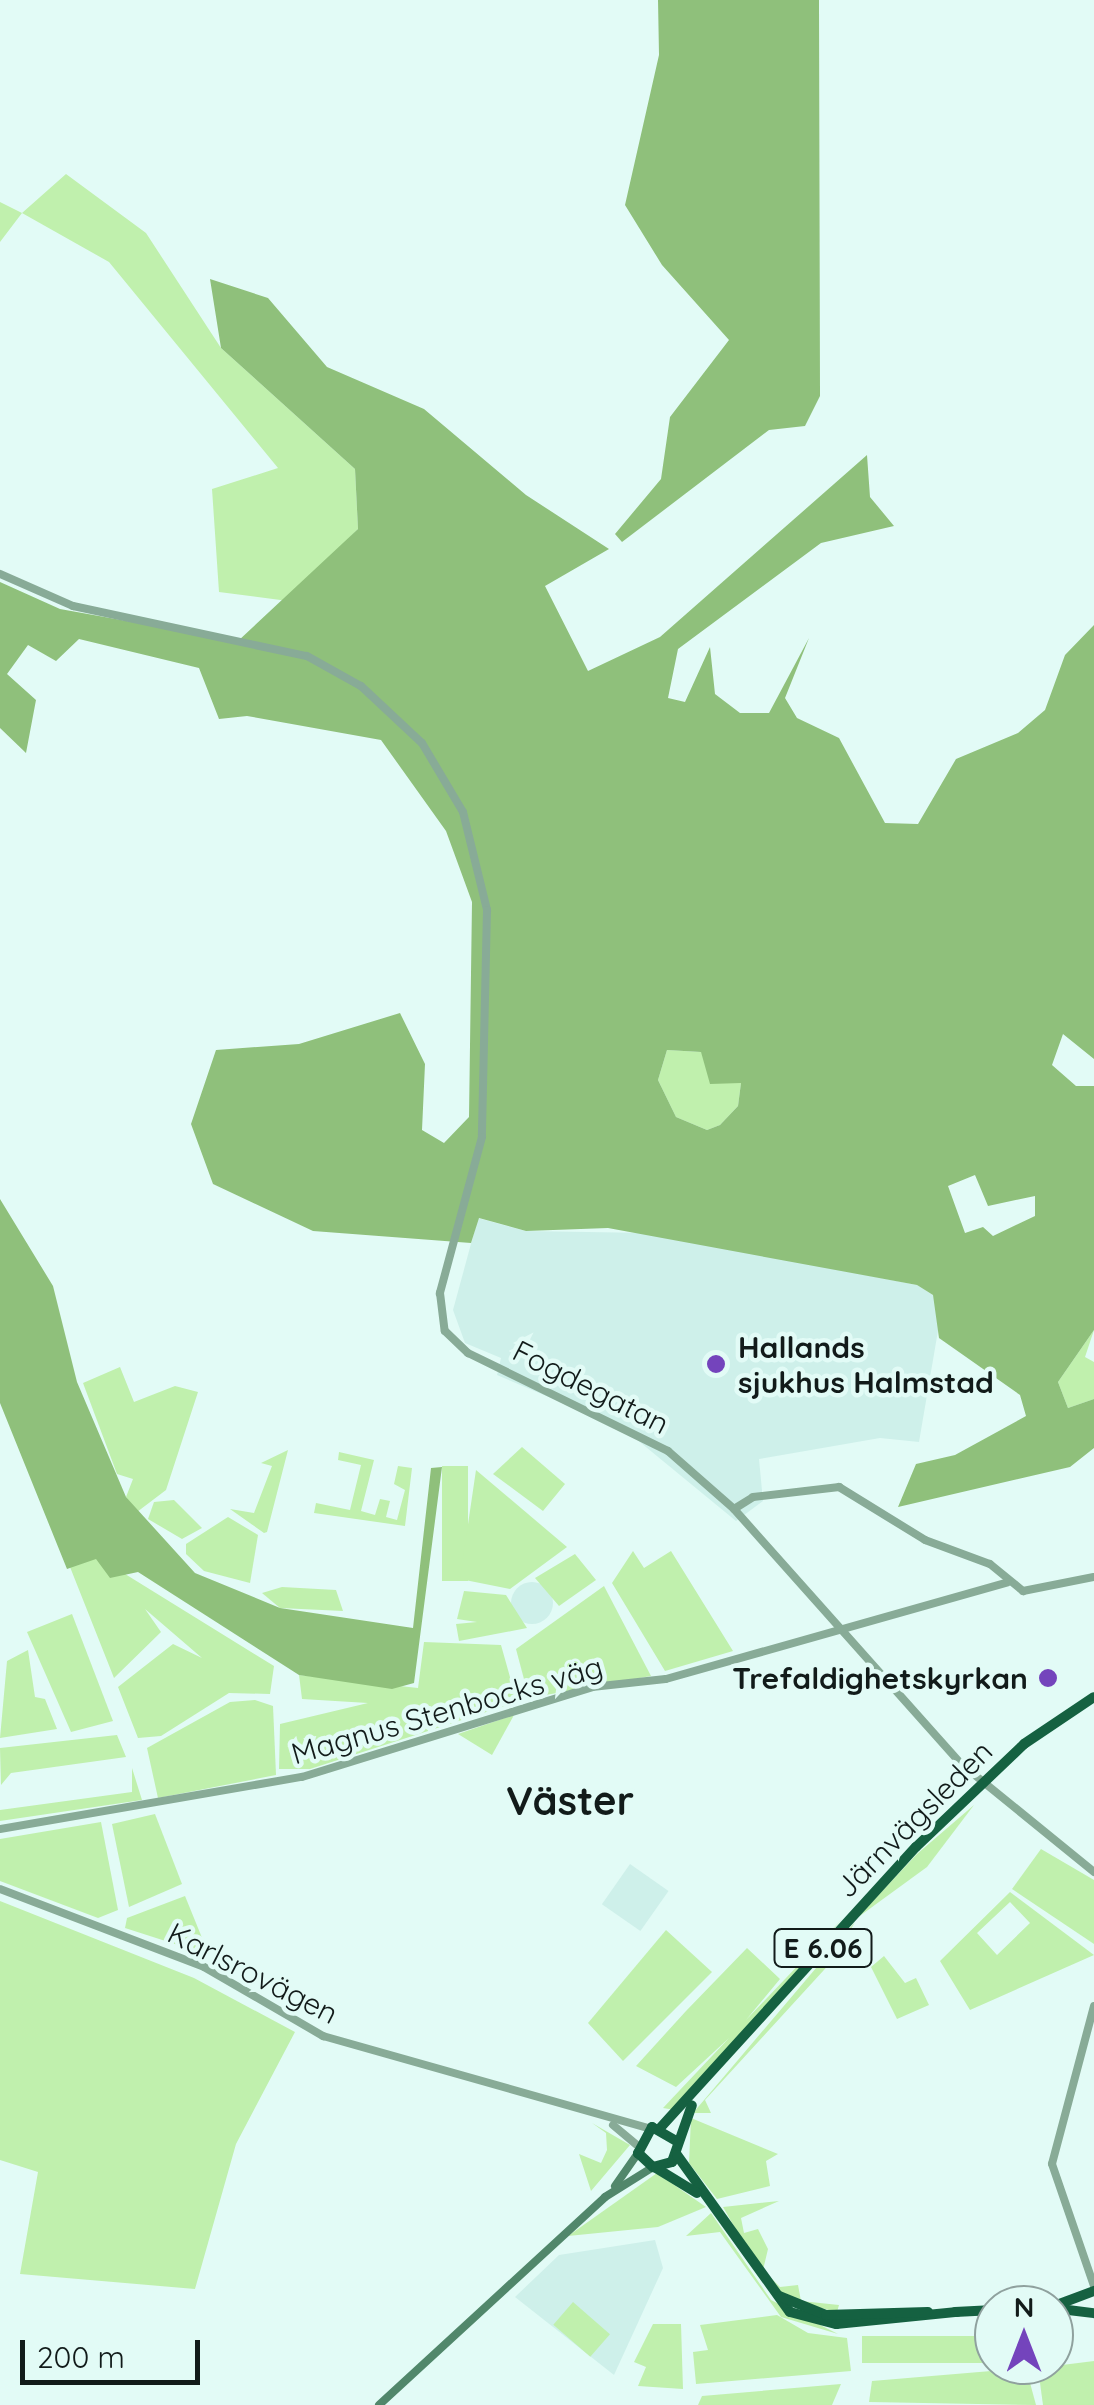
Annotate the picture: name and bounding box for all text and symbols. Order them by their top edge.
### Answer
place label: Hallands sjukhus Halmstad [738,1329,994,1400]
street label: Fogdegatan [507,1332,675,1442]
marker: Hallands sjukhus Halmstad [703,1351,729,1377]
street label: Magnus Stenbocks väg [287,1648,607,1772]
place label: Trefaldighetskyrkan [732,1660,1028,1696]
marker: Trefaldighetskyrkan [1037,1667,1059,1689]
street label: Järnvägsleden [828,1733,1000,1905]
district label: Väster [506,1776,634,1824]
street label: Karlsrovägen [162,1915,344,2031]
road number: E 6.06 [773,1925,873,1971]
north arrow [974,2285,1074,2385]
text: N [1014,2289,1034,2324]
scale bar [25,2320,205,2382]
text: 200 m [37,2338,125,2376]

